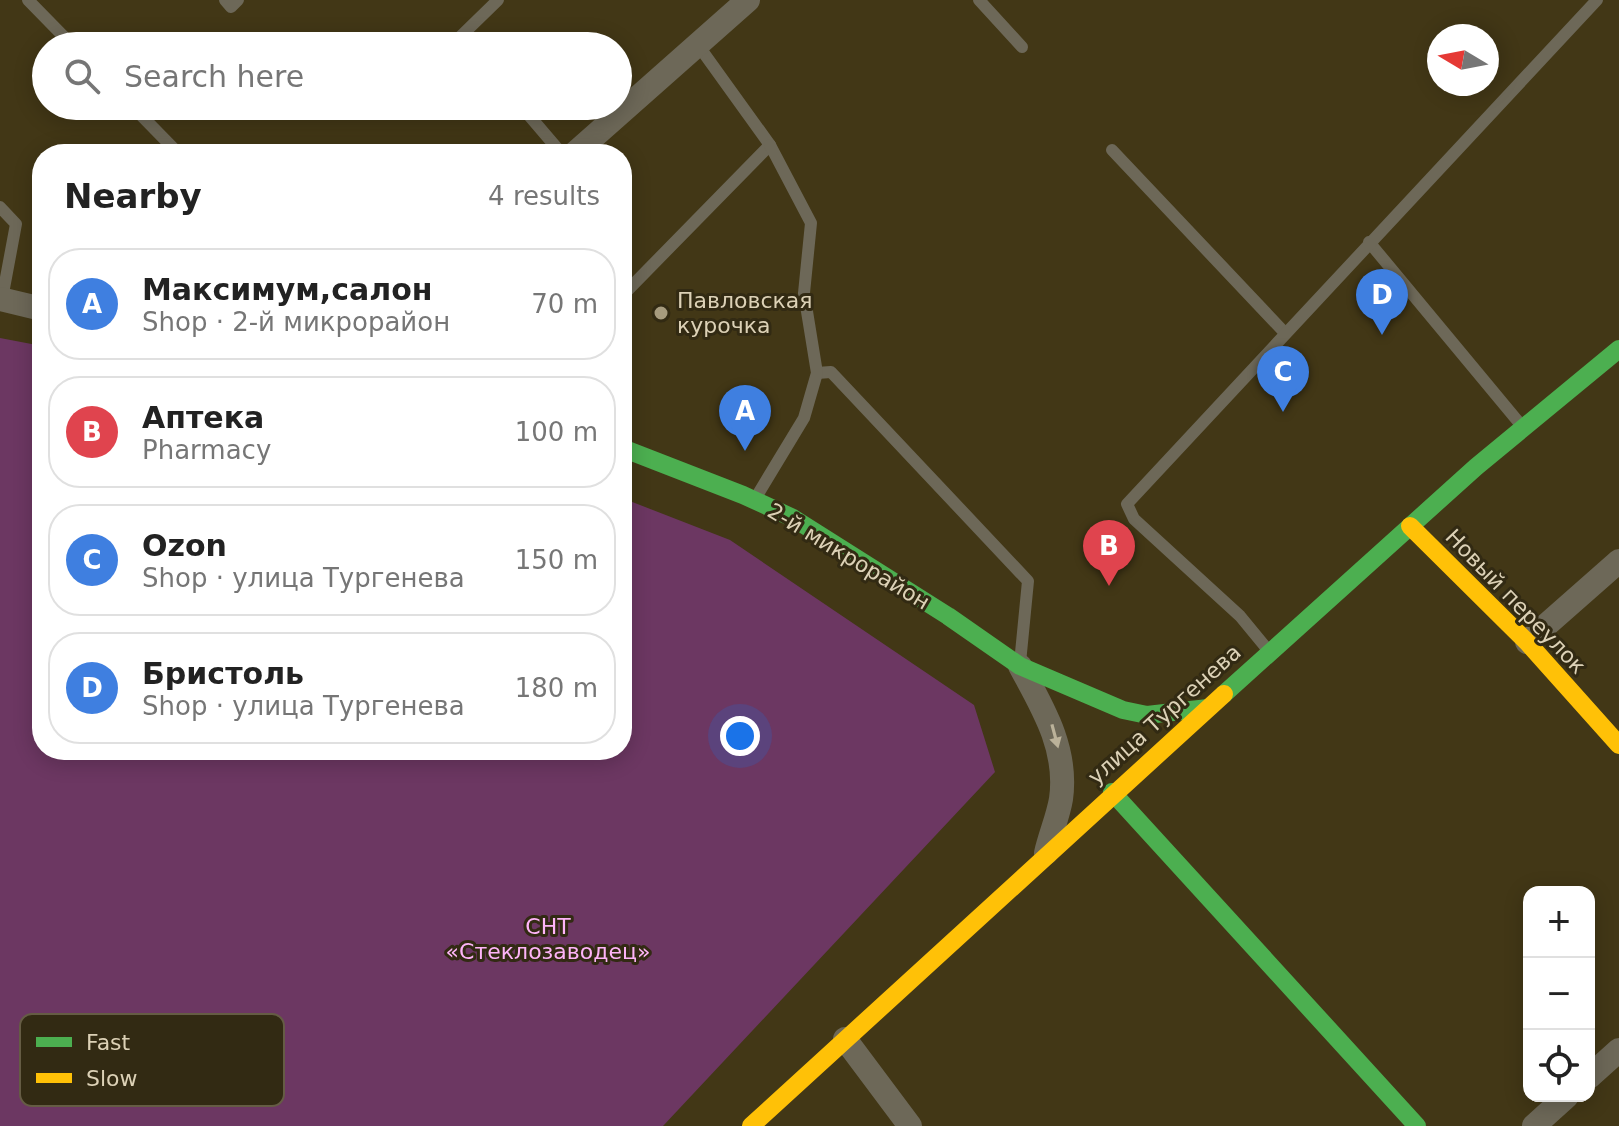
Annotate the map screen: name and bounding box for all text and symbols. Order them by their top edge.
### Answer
north arrow [1427,24,1499,96]
search box [32,32,632,120]
icon: search [60,54,104,98]
text: Search here [124,59,304,94]
text: Nearby [64,176,202,216]
text: 4 results [488,181,600,211]
pin: D [1356,269,1408,335]
text: Максимум,салон [142,272,433,307]
place label: Павловская курочка [677,288,813,338]
text: A [82,289,102,319]
text: 70 m [531,289,598,319]
marker: Павловская курочка [652,304,670,322]
text: Shop · 2-й микрорайон [142,307,450,337]
pin: C [1257,346,1309,412]
pin: A [719,385,771,451]
text: Аптека [142,400,264,435]
text: B [82,417,102,447]
text: 100 m [515,417,598,447]
text: Pharmacy [142,435,271,465]
street label: 2-й микрорайон [763,498,934,615]
pin: B [1083,520,1135,586]
street label: Новый переулок [1440,524,1591,679]
text: Ozon [142,528,227,563]
text: C [82,545,102,575]
text: 150 m [515,545,598,575]
text: Shop · улица Тургенева [142,563,465,593]
street label: улица Тургенева [1083,639,1246,789]
text: Бристоль [142,656,304,691]
text: D [81,673,103,703]
text: 180 m [515,673,598,703]
text: Shop · улица Тургенева [142,691,465,721]
your location [720,716,760,756]
one-way arrow [1049,723,1061,748]
map controls [1523,886,1595,1102]
button: + [1523,886,1595,958]
park label: СНТ «Стеклозаводец» [446,914,650,964]
button: − [1523,958,1595,1030]
legend [20,1014,284,1106]
text: Fast [86,1030,131,1055]
button: locate [1523,1030,1595,1102]
text: Slow [86,1066,138,1091]

